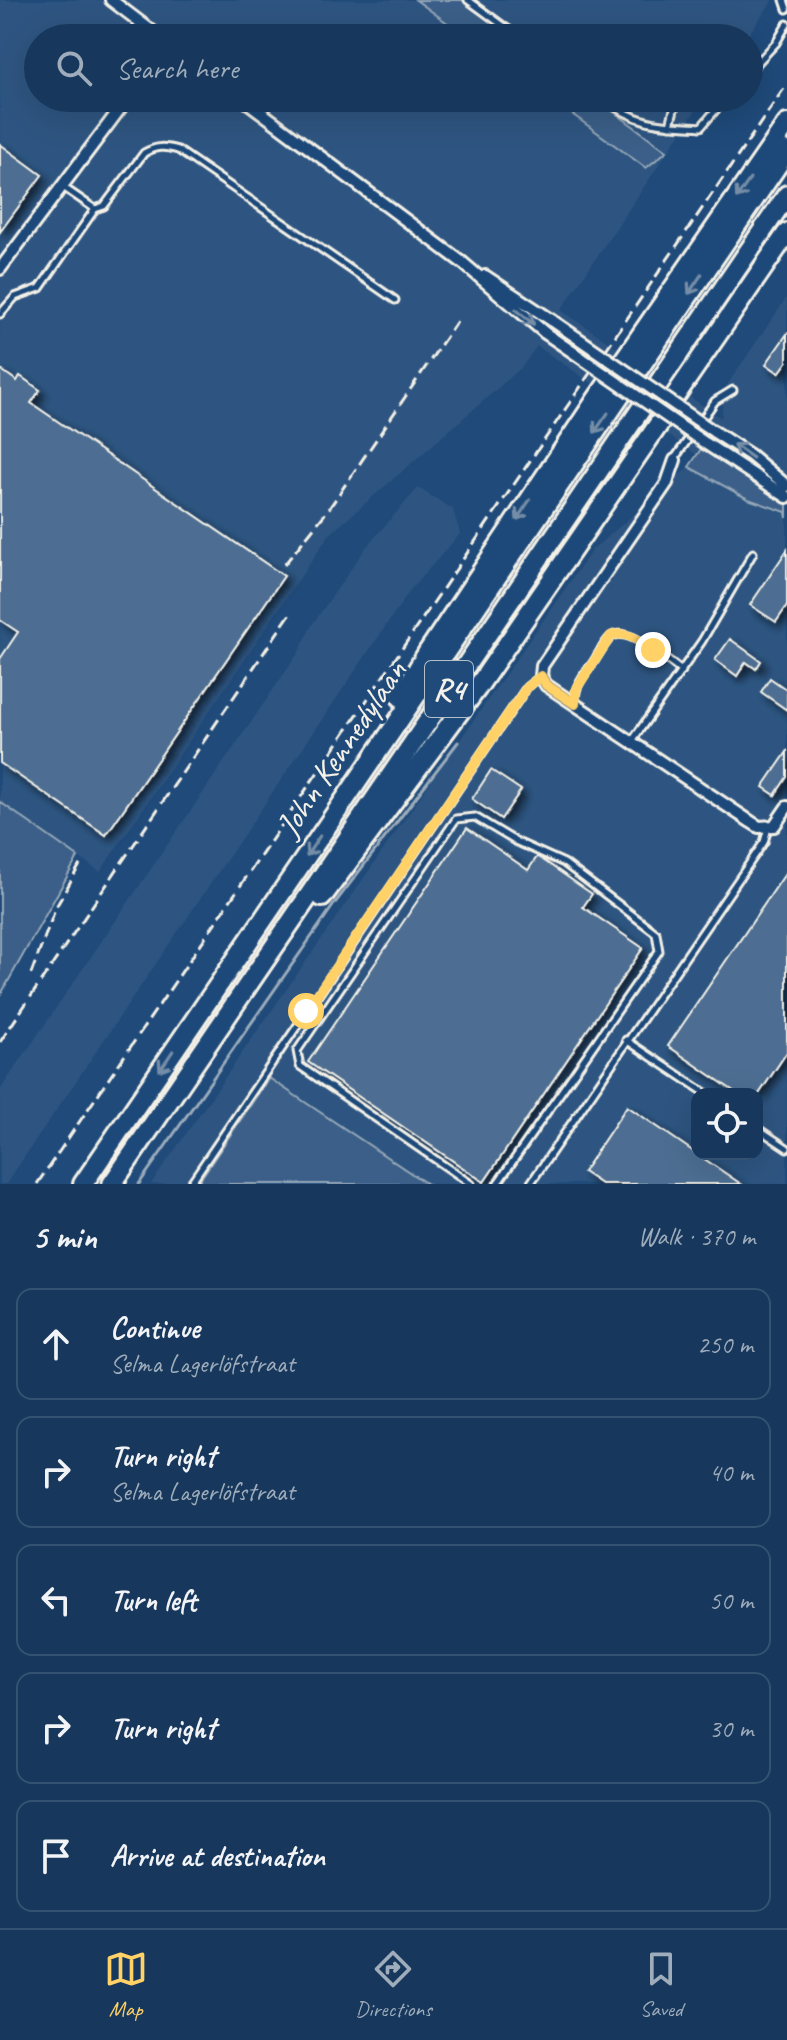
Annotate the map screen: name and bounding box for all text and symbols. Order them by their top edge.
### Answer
search box [24,24,763,112]
icon: search [52,46,96,90]
text: Search here [116,49,238,87]
one-way arrow [735,177,751,199]
one-way arrow [687,273,704,295]
one-way arrow [514,308,534,326]
one-way arrow [593,412,609,434]
one-way arrow [732,443,754,459]
one-way arrow [514,498,530,521]
route end [635,632,671,668]
street label: John Kennedylaan [265,651,416,846]
road number: R4 [425,661,473,717]
one-way arrow [305,835,321,857]
route start [288,993,324,1029]
one-way arrow [158,1049,174,1071]
map controls [691,1088,763,1160]
button: locate [691,1088,763,1160]
text: 5 min [32,1215,97,1258]
text: Walk · 370 m [638,1220,755,1253]
text: Continue [110,1309,200,1347]
icon: ahead [34,1322,78,1366]
text: 250 m [697,1328,753,1361]
text: Selma Lagerlöfstraat [110,1347,295,1380]
text: Turn right [110,1437,215,1475]
icon: right [34,1450,78,1494]
text: 40 m [709,1456,753,1489]
text: Selma Lagerlöfstraat [110,1475,295,1508]
icon: left [34,1578,78,1622]
text: Turn left [110,1581,197,1619]
text: 50 m [709,1584,753,1617]
icon: right [34,1706,78,1750]
text: Turn right [110,1709,215,1747]
text: 30 m [709,1712,753,1745]
icon: arrive [34,1834,78,1878]
text: Arrive at destination [110,1837,325,1875]
tab: Map [104,1947,148,2023]
tab: Directions [355,1947,432,2023]
tab: Saved [639,1947,683,2023]

